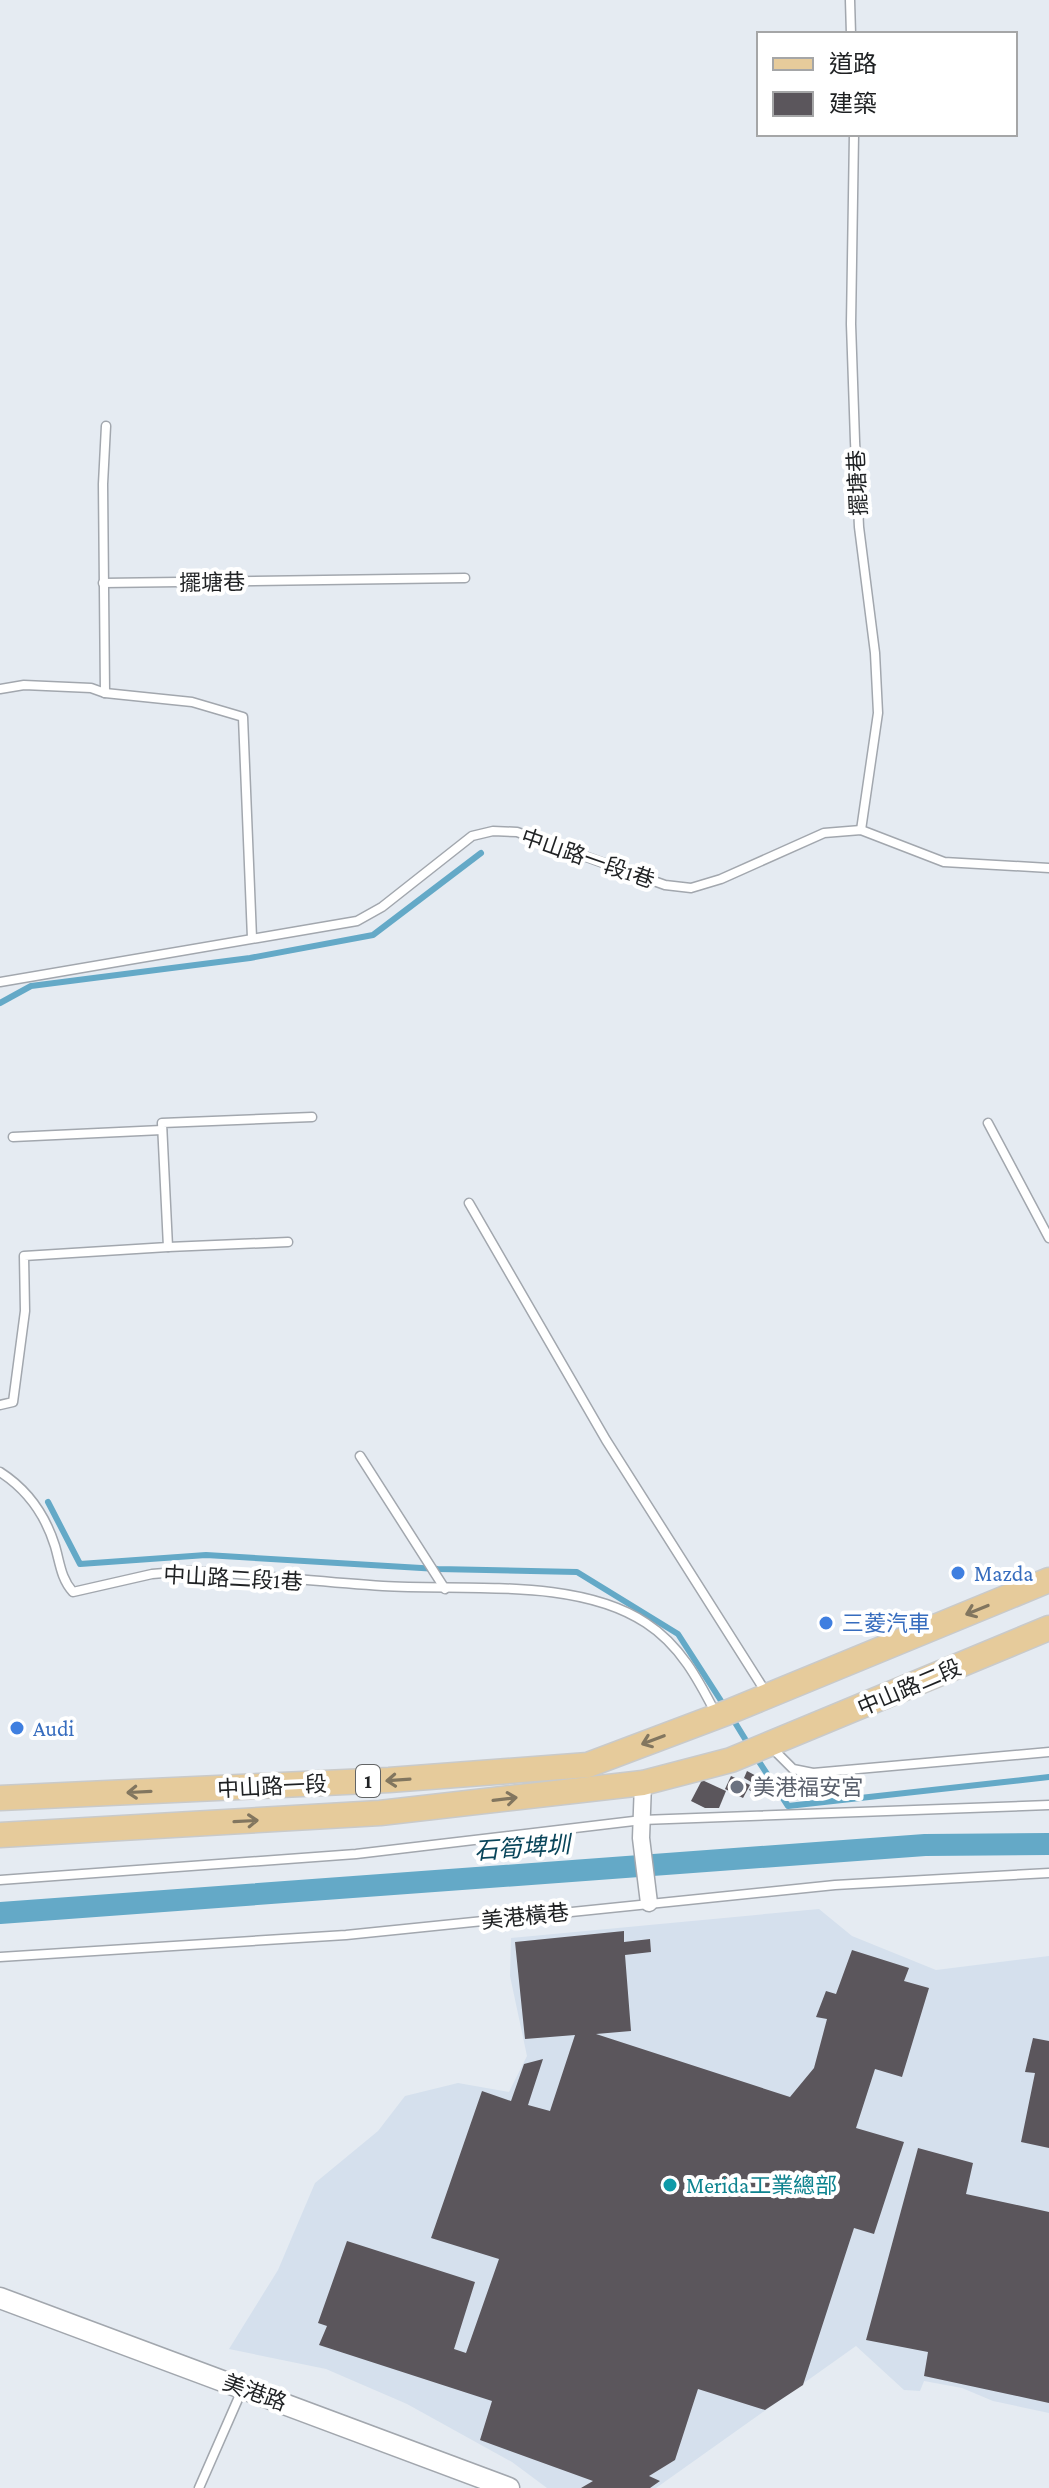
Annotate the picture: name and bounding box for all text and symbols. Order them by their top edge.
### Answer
legend [757,32,1017,136]
text: 道路 [829,50,877,77]
text: 建築 [829,90,877,117]
street label: 擺塘巷 [843,449,872,517]
street label: 擺塘巷 [179,569,245,596]
street label: 中山路一段1巷 [518,824,658,893]
place label: Mazda [974,1561,1034,1586]
street label: 中山路二段1巷 [163,1562,303,1595]
marker: Mazda [949,1564,967,1582]
one-way arrow [965,1603,990,1618]
place label: 三菱汽車 [842,1611,930,1636]
marker: 三菱汽車 [817,1614,835,1632]
street label: 中山路二段 [854,1654,965,1720]
place label: Audi [33,1716,75,1741]
marker: Audi [8,1719,26,1737]
one-way arrow [641,1734,666,1748]
road number: 1 [356,1765,380,1797]
street label: 中山路一段 [216,1771,328,1802]
one-way arrow [385,1773,412,1788]
place label: 美港福安宮 [753,1775,863,1800]
marker: 美港福安宮 [728,1778,746,1796]
one-way arrow [126,1784,153,1799]
one-way arrow [491,1791,517,1806]
one-way arrow [232,1813,259,1828]
water label: 石筍埤圳 [473,1830,574,1864]
street label: 美港橫巷 [480,1899,570,1934]
place label: Merida工業總部 [686,2173,837,2198]
marker: Merida工業總部 [661,2176,679,2194]
street label: 美港路 [220,2369,290,2416]

